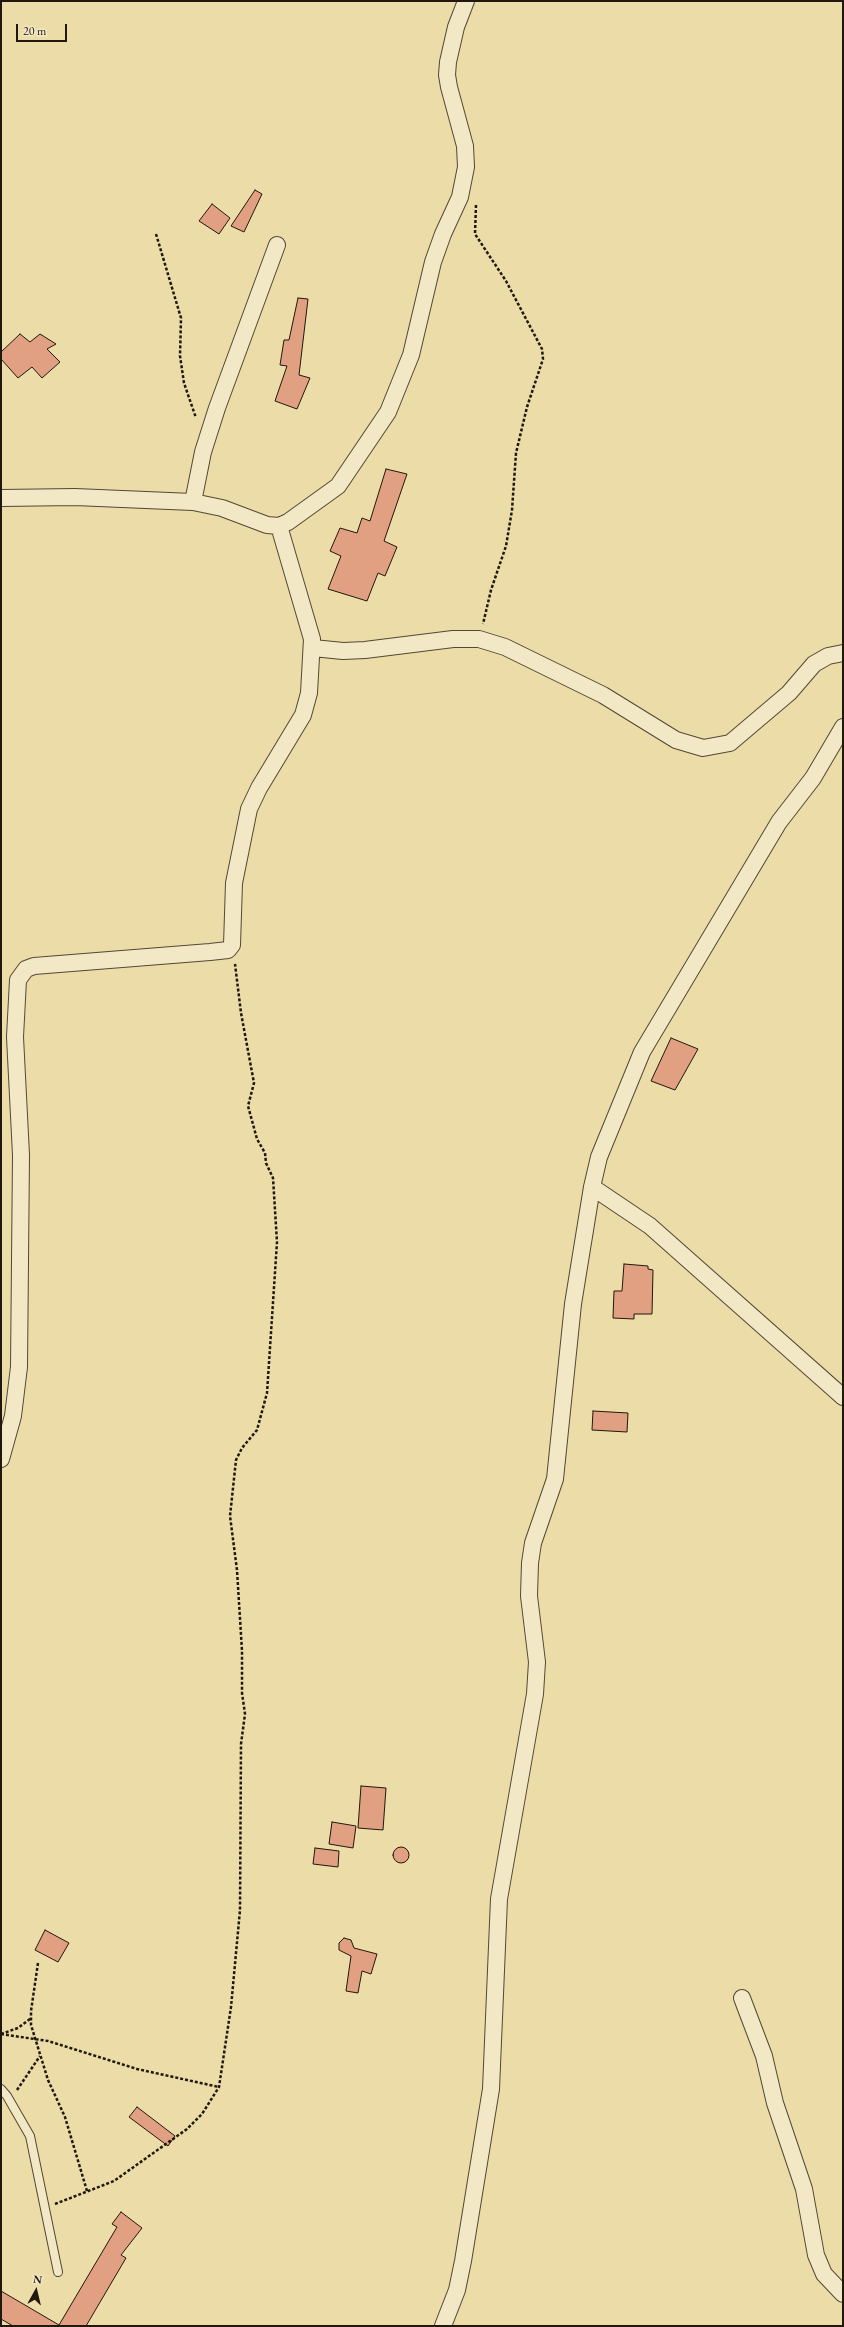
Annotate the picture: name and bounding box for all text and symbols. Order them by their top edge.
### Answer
scale bar [18,16,69,42]
text: 20 m [23,23,46,39]
north arrow [16,2271,56,2311]
text: N [32,2272,43,2287]

